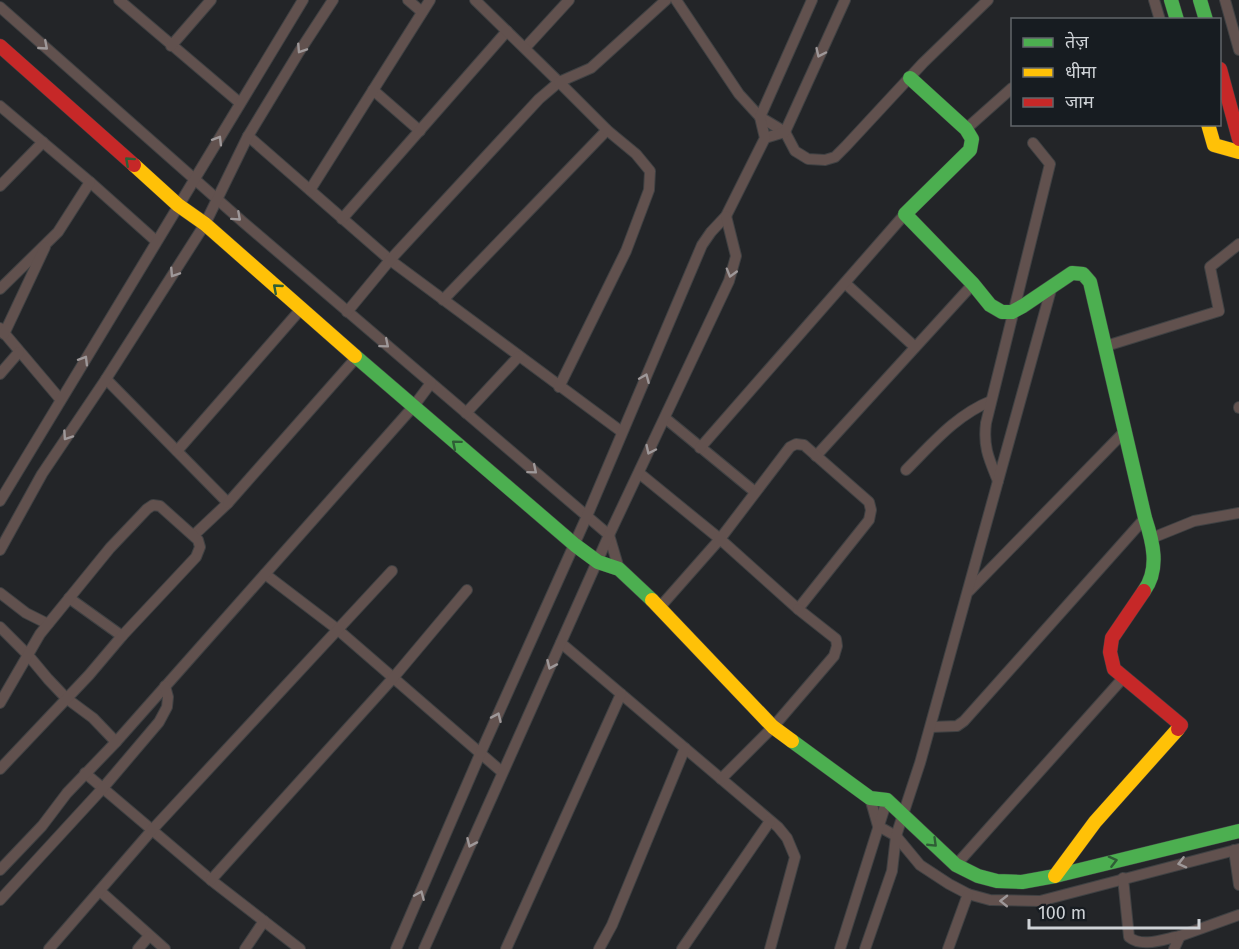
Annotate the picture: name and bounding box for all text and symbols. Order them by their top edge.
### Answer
legend [1011,18,1221,126]
text: तेज़ [1065,31,1089,53]
one-way arrow [37,39,48,50]
one-way arrow [297,42,308,53]
one-way arrow [816,47,828,58]
text: धीमा [1065,61,1096,83]
text: जाम [1065,91,1095,113]
one-way arrow [211,136,223,146]
one-way arrow [126,157,136,168]
one-way arrow [230,210,241,221]
one-way arrow [169,267,181,277]
one-way arrow [726,267,738,278]
one-way arrow [273,284,284,295]
one-way arrow [378,336,389,347]
one-way arrow [76,356,88,366]
one-way arrow [638,374,650,385]
one-way arrow [63,430,74,441]
one-way arrow [452,440,463,451]
one-way arrow [645,443,657,454]
one-way arrow [526,463,537,474]
one-way arrow [546,659,558,670]
one-way arrow [490,712,502,723]
one-way arrow [925,835,936,846]
one-way arrow [466,837,478,848]
one-way arrow [1108,856,1118,869]
one-way arrow [1177,856,1188,868]
one-way arrow [413,891,425,902]
scale bar [1029,892,1198,930]
one-way arrow [1000,895,1009,907]
text: 100 m [1038,902,1086,924]

